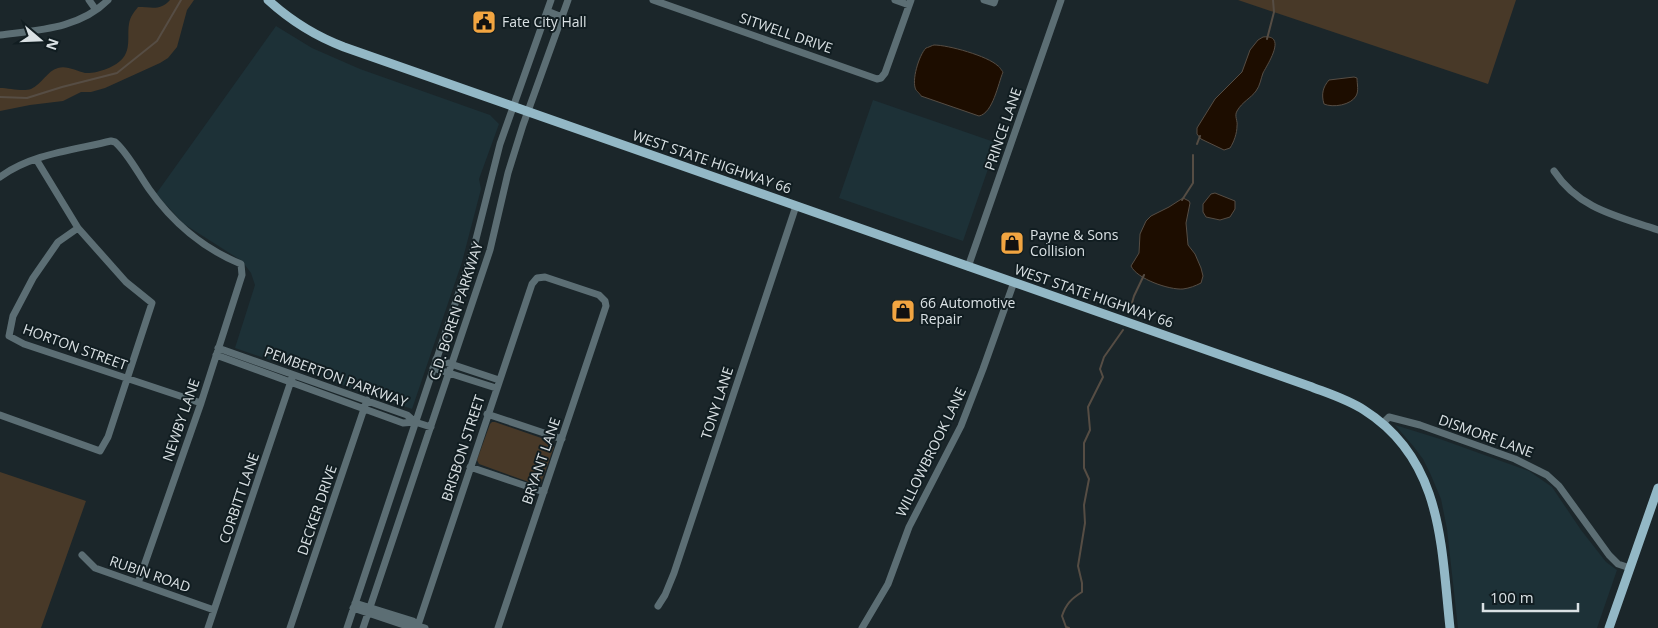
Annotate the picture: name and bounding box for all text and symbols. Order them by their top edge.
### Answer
street label: SITWELL DRIVE [737,8,835,57]
public building icon: Fate City Hall [471,9,497,35]
place label: Fate City Hall [502,12,587,31]
north arrow [15,15,65,65]
text: N [42,36,64,53]
street label: PRINCE LANE [980,85,1026,173]
street label: WEST STATE HIGHWAY 66 [630,125,794,198]
place label: Payne & Sons Collision [1030,225,1119,260]
shop icon: Payne & Sons Collision [999,230,1025,256]
street label: C.D. BOREN PARKWAY [424,239,487,383]
street label: WEST STATE HIGHWAY 66 [1012,259,1176,332]
place label: 66 Automotive Repair [920,293,1015,328]
shop icon: 66 Automotive Repair [890,298,916,324]
street label: HORTON STREET [20,319,130,374]
street label: PEMBERTON PARKWAY [262,342,411,411]
street label: TONY LANE [696,364,737,441]
street label: NEWBY LANE [158,376,204,464]
street label: WILLOWBROOK LANE [891,384,970,519]
street label: BRISBON STREET [436,392,489,503]
street label: DISMORE LANE [1436,410,1536,462]
street label: BRYANT LANE [517,415,564,507]
street label: CORBITT LANE [214,450,263,546]
street label: DECKER DRIVE [292,462,341,557]
street label: RUBIN ROAD [107,551,193,596]
scale bar [1483,580,1578,612]
text: 100 m [1490,587,1534,607]

